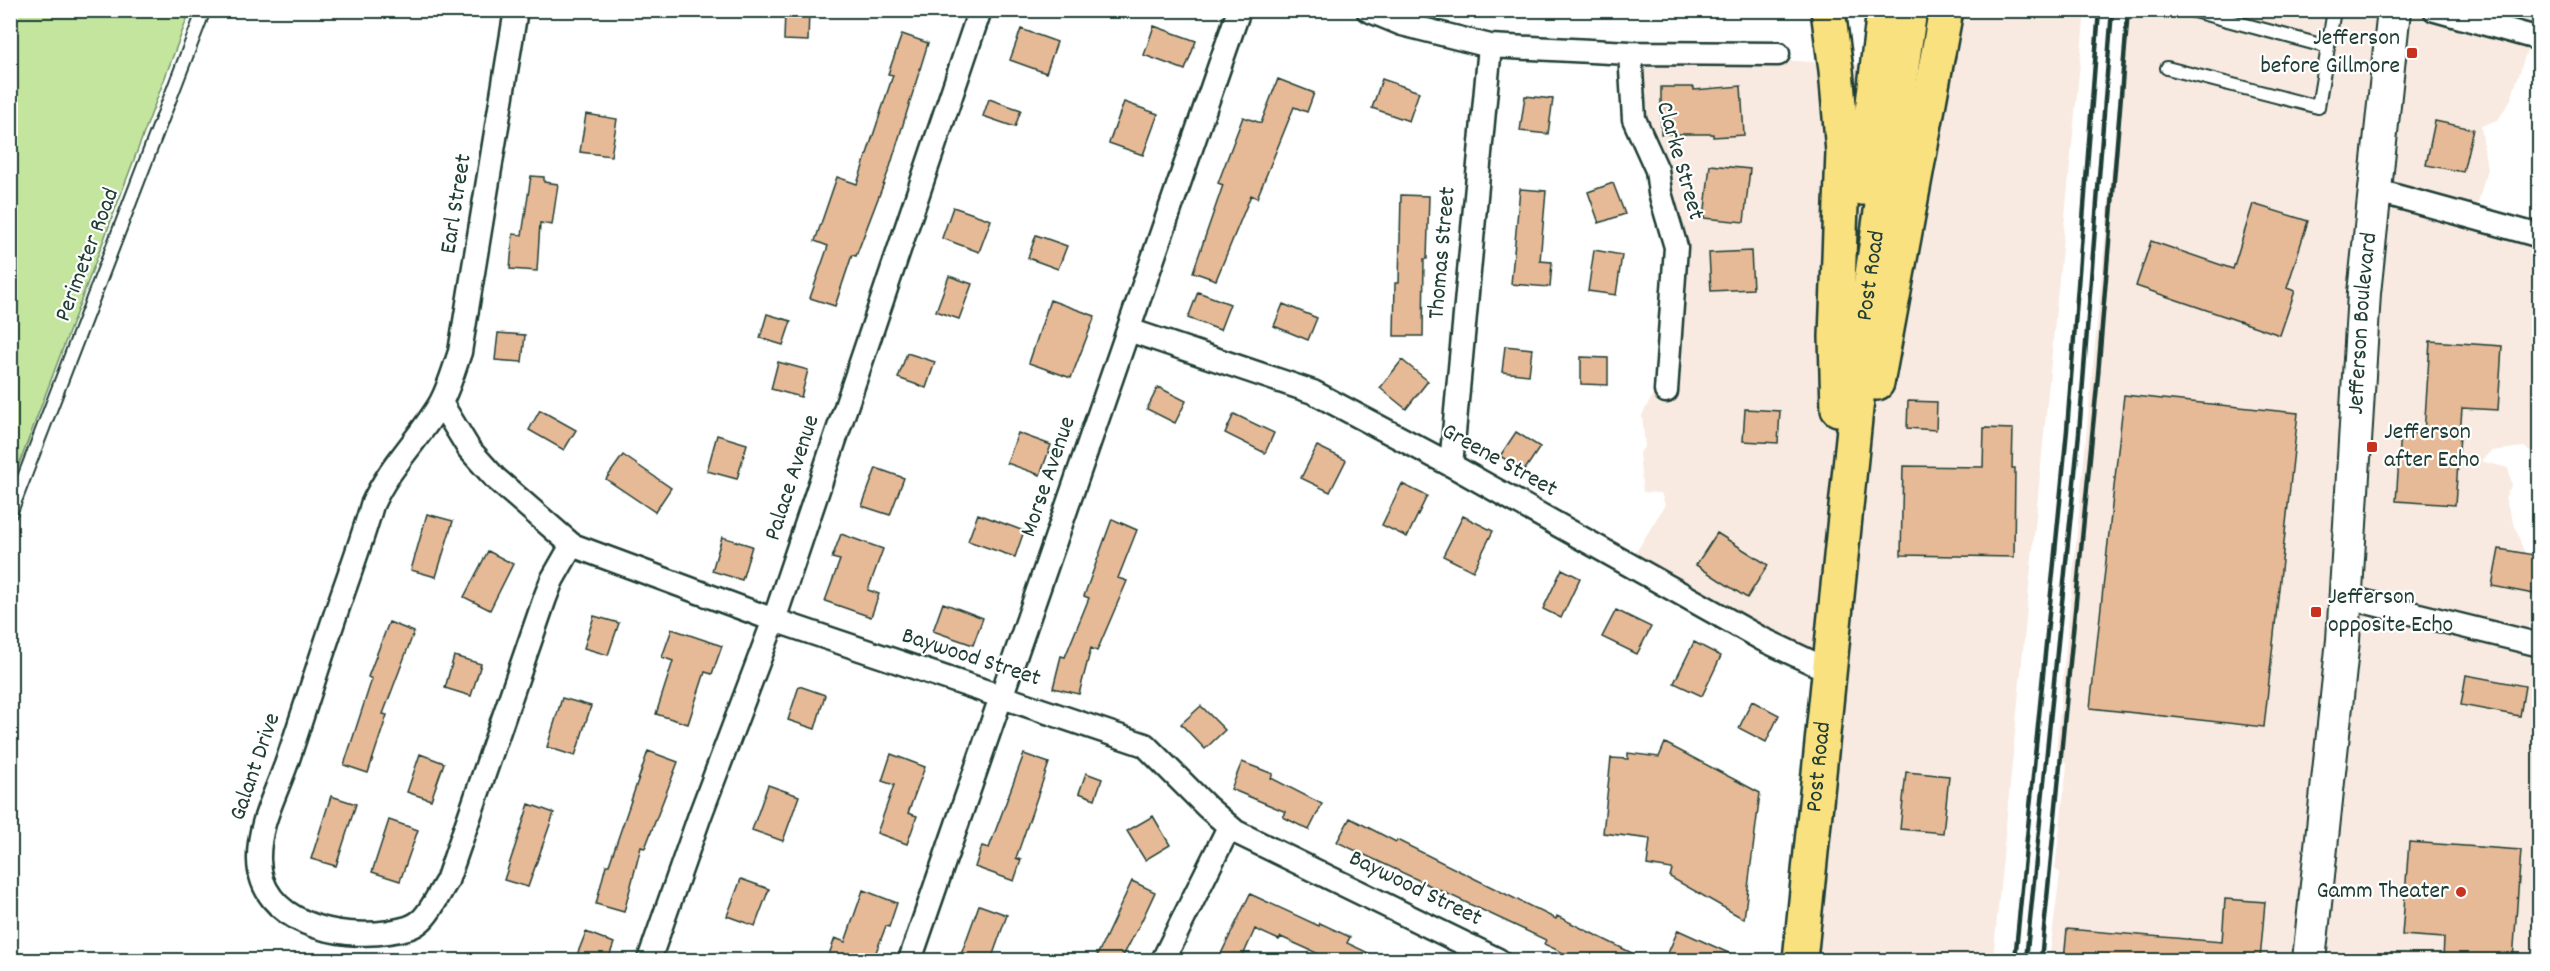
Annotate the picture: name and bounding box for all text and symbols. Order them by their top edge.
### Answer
place label: Jefferson before Gillmore [2260,22,2400,84]
marker: Jefferson before Gillmore [2405,46,2419,60]
street label: Clarke Street [1646,98,1712,224]
street label: Earl Street [432,152,482,256]
street label: Perimeter Road [47,183,129,327]
street label: Thomas Street [1420,185,1466,321]
street label: Post Road [1848,228,1895,323]
street label: Jefferson Boulevard [2340,231,2387,416]
street label: Palace Avenue [757,411,829,545]
street label: Morse Avenue [1012,412,1086,542]
street label: Greene Street [1435,415,1563,507]
place label: Jefferson after Echo [2384,416,2480,478]
marker: Jefferson after Echo [2365,440,2379,454]
place label: Jefferson opposite Echo [2328,581,2453,643]
marker: Jefferson opposite Echo [2309,605,2323,619]
street label: Baywood Street [897,620,1045,696]
street label: Galant Drive [222,708,290,826]
street label: Post Road [1798,720,1841,814]
street label: Baywood Street [1343,842,1487,936]
place label: Gamm Theater [2316,875,2449,909]
marker: Gamm Theater [2454,885,2468,899]

